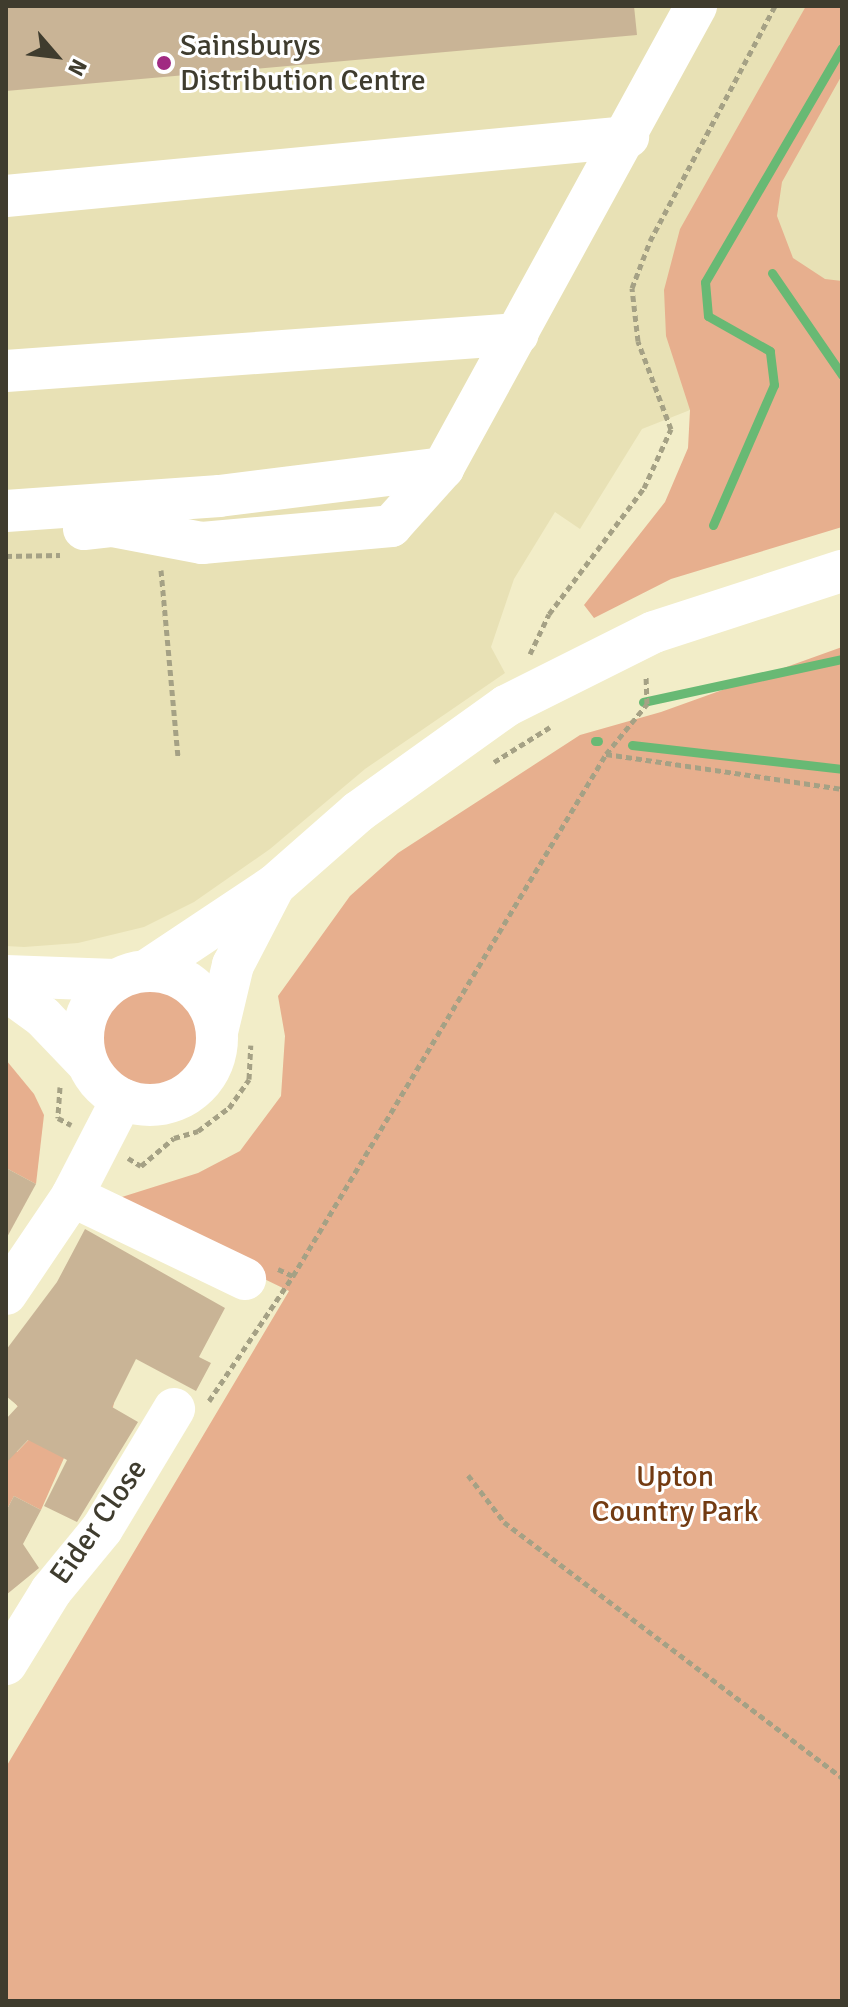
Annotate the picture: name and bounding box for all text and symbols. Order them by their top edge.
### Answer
north arrow [16,16,96,96]
place label: Sainsburys Distribution Centre [180,28,426,98]
text: N [62,54,93,81]
marker: Sainsburys Distribution Centre [155,54,173,72]
street label: Eider Close [43,1453,155,1591]
park label: Upton Country Park [592,1459,758,1530]

